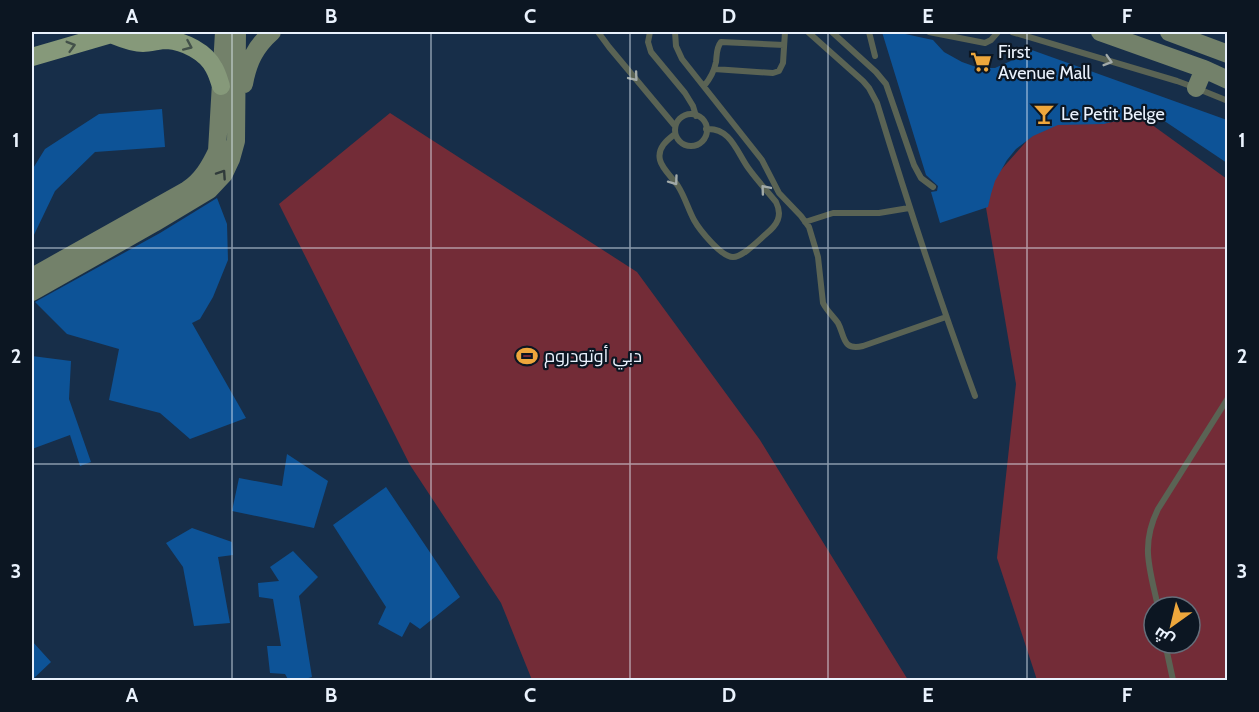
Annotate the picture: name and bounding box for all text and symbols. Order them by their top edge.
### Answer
text: A [126,4,139,28]
text: B [325,4,337,28]
text: C [524,4,536,28]
text: D [722,4,736,28]
text: E [922,4,934,28]
text: F [1122,4,1133,28]
one-way arrow [181,39,192,51]
one-way arrow [66,40,76,53]
place label: First Avenue Mall [998,41,1092,84]
supermarket icon: First Avenue Mall [969,50,993,74]
one-way arrow [1102,54,1113,66]
one-way arrow [627,70,638,81]
bar icon: Le Petit Belge [1032,102,1056,126]
place label: Le Petit Belge [1061,103,1165,125]
text: 1 [12,128,20,152]
text: 1 [1238,128,1246,152]
one-way arrow [215,169,226,180]
one-way arrow [667,175,678,186]
one-way arrow [762,185,773,196]
text: 2 [11,344,21,368]
sports icon: دبي أوتودروم [515,344,539,368]
text: 2 [1237,344,1247,368]
place label: دبي أوتودروم [544,345,642,370]
text: 3 [11,559,21,583]
text: 3 [1237,559,1247,583]
north arrow [1142,595,1202,655]
text: ش [1150,623,1178,651]
text: A [126,683,139,707]
text: B [325,683,337,707]
text: C [524,683,536,707]
text: D [722,683,736,707]
text: E [922,683,934,707]
text: F [1122,683,1133,707]

